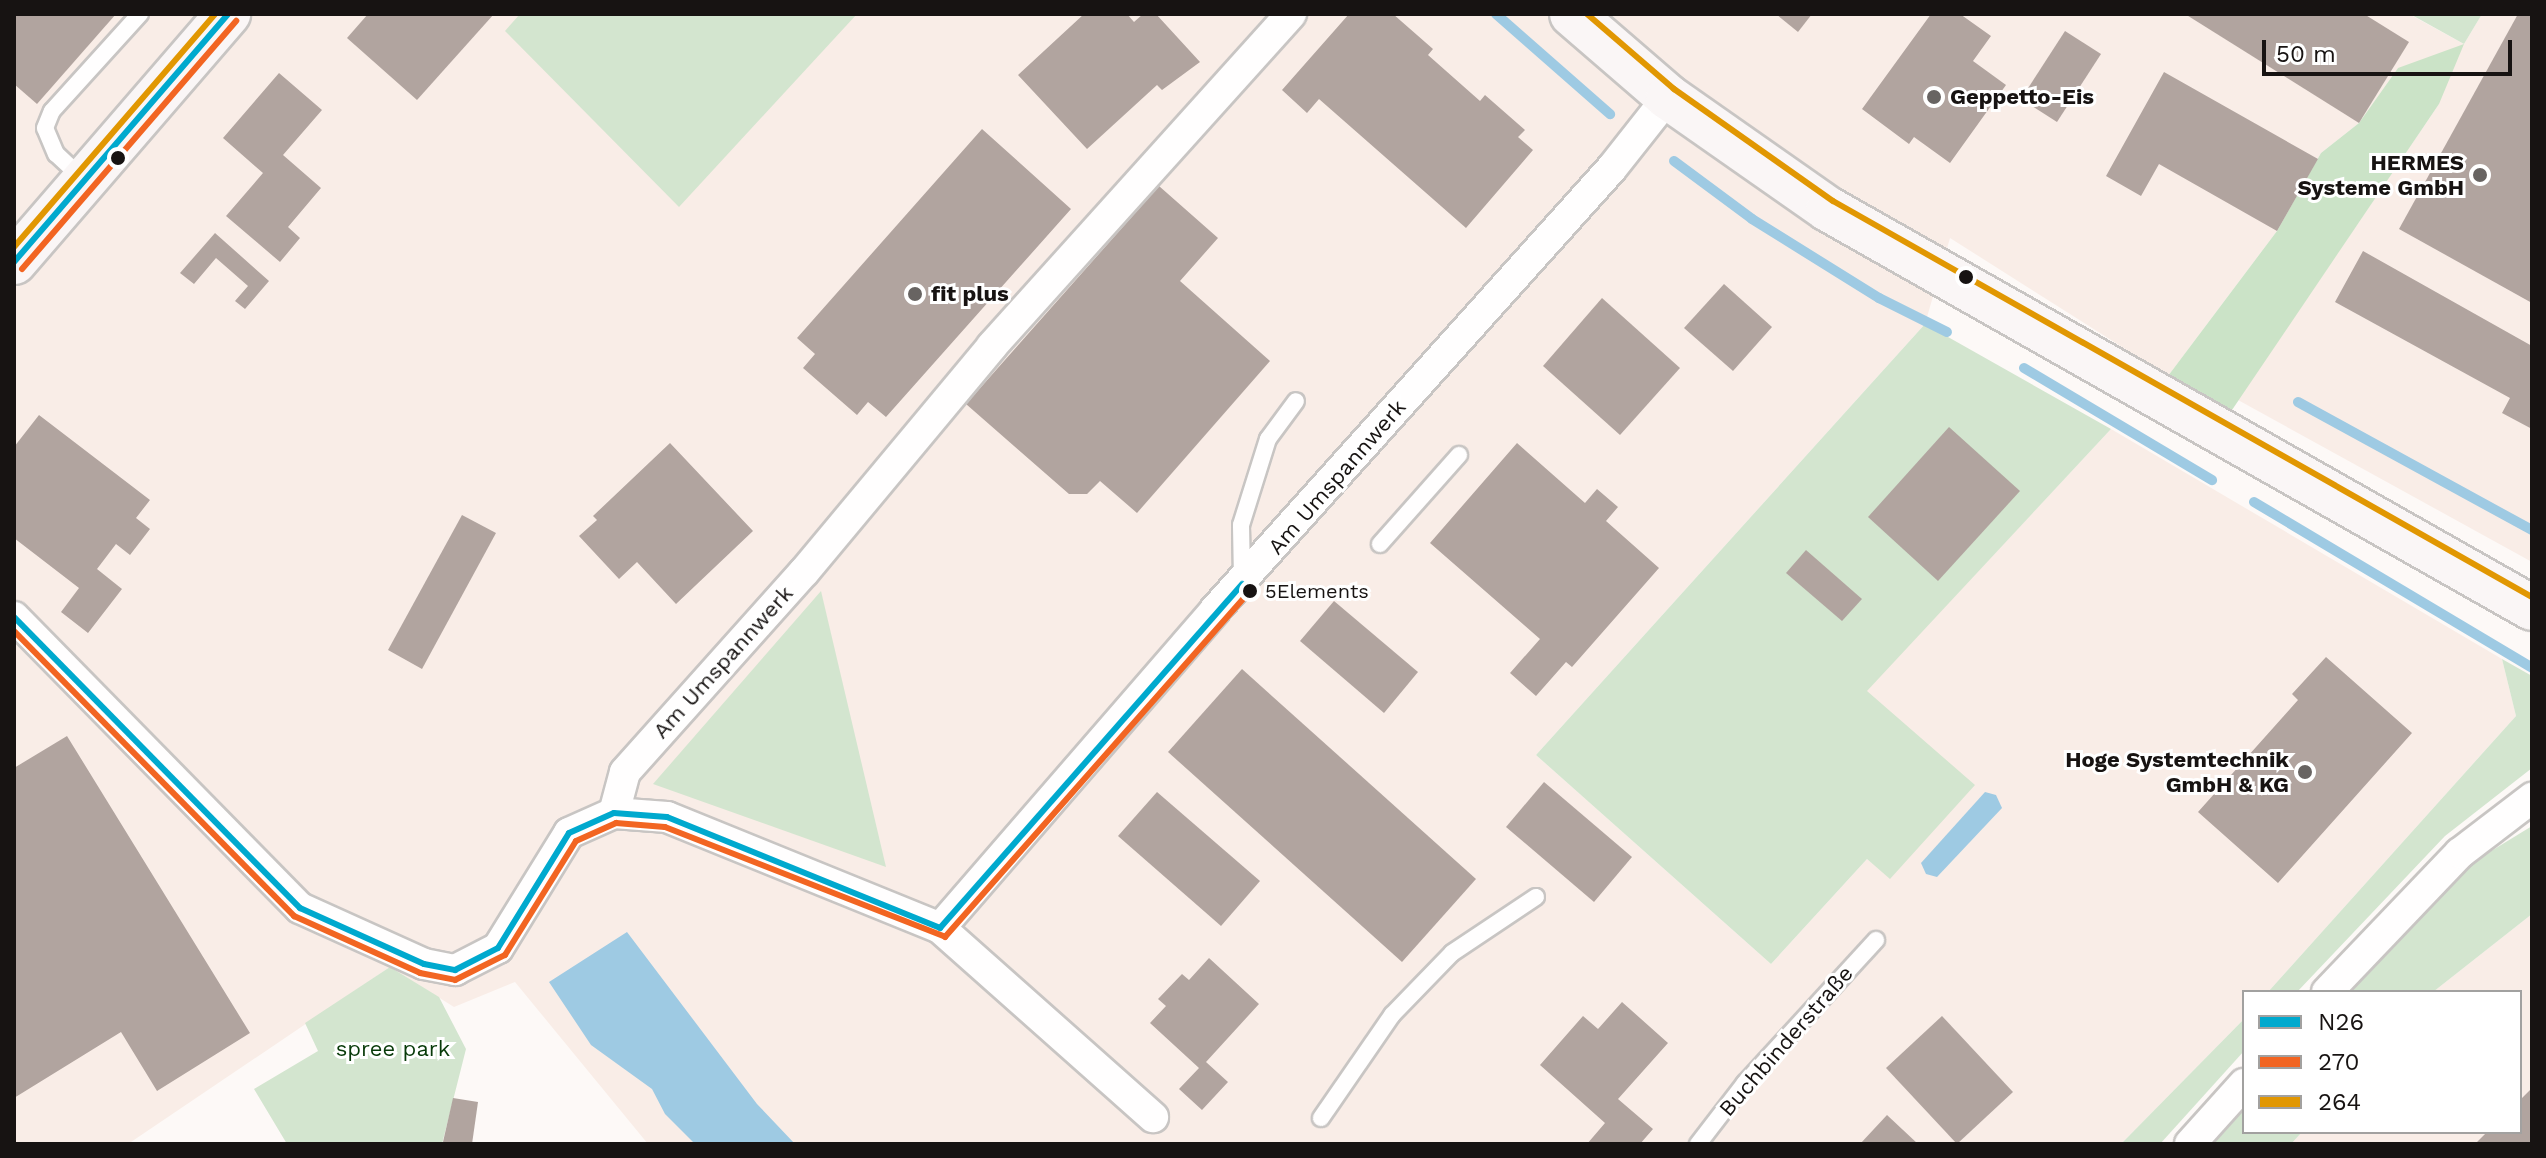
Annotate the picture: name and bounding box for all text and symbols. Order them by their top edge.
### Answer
scale bar [2266,24,2516,74]
text: 50 m [2276,40,2336,68]
place label: Geppetto-Eis [1950,84,2094,110]
marker: Geppetto-Eis [1925,88,1943,106]
place label: HERMES Systeme GmbH [2297,149,2464,200]
unlabelled marker [110,150,126,166]
marker: HERMES Systeme GmbH [2471,166,2489,184]
unlabelled marker [1958,269,1974,285]
place label: fit plus [931,281,1009,307]
marker: fit plus [906,285,924,303]
street label: Am Umspannwerk [1263,394,1411,560]
place label: 5Elements [1265,579,1369,603]
street label: Am Umspannwerk [647,580,799,744]
marker: 5Elements [1242,583,1258,599]
place label: Hoge Systemtechnik GmbH & KG [2065,746,2289,798]
marker: Hoge Systemtechnik GmbH & KG [2296,763,2314,781]
street label: Buchbinderstraße [1714,961,1858,1121]
legend [2242,990,2522,1134]
text: N26 [2318,1008,2364,1036]
park label: spree park [336,1036,450,1062]
text: 270 [2318,1048,2359,1076]
text: 264 [2318,1088,2361,1116]

